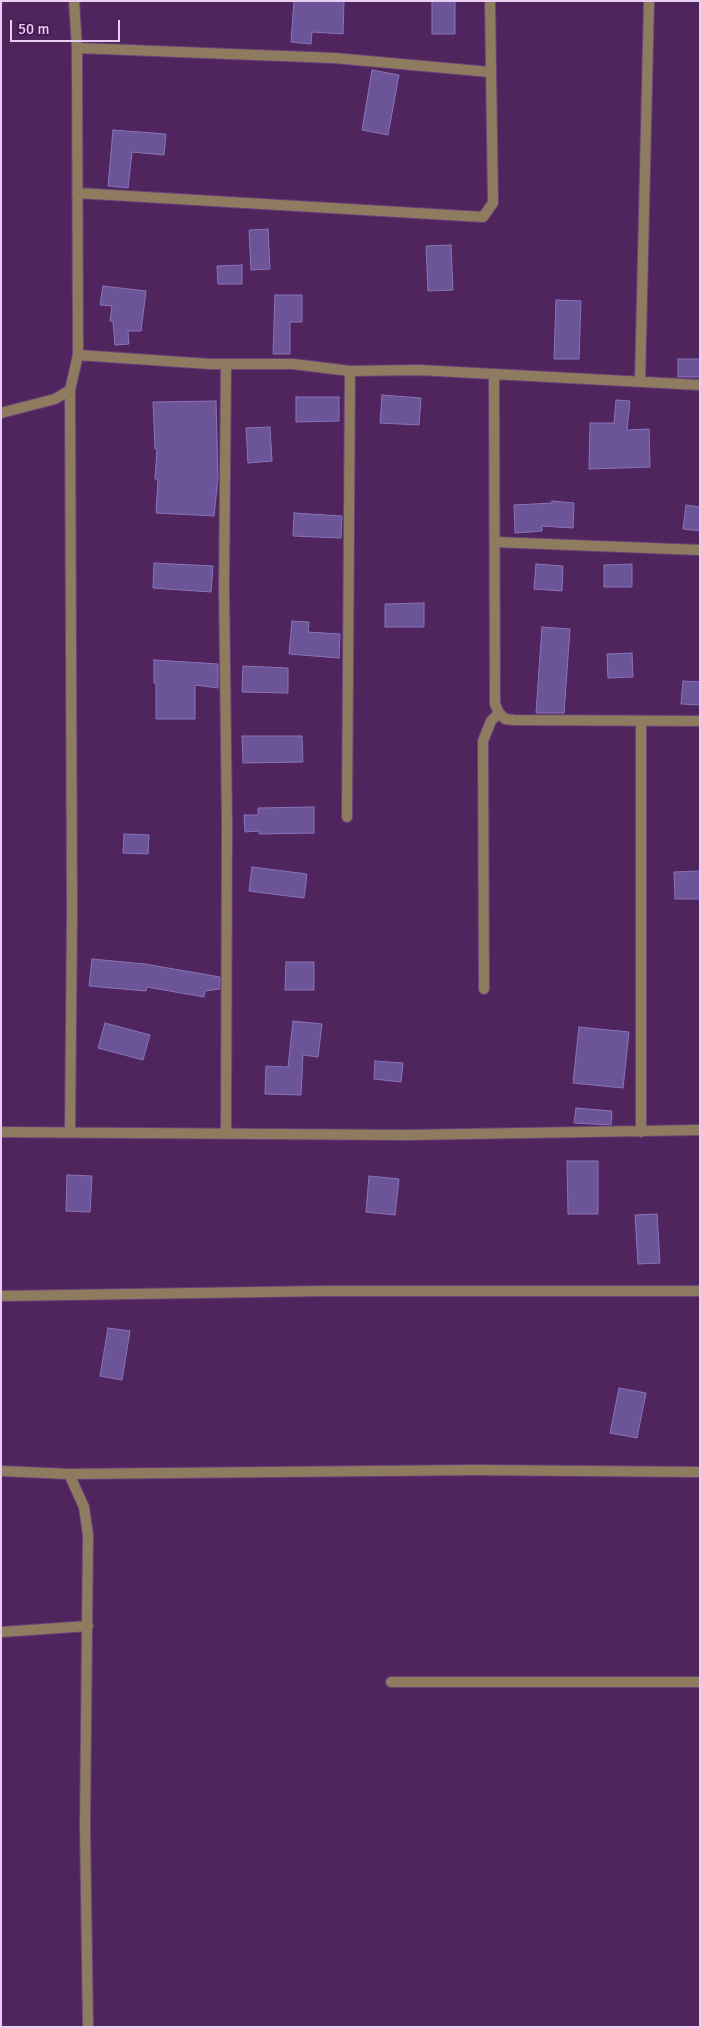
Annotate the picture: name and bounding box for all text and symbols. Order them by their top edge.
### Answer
scale bar [12,10,122,42]
text: 50 m [18,20,49,38]

